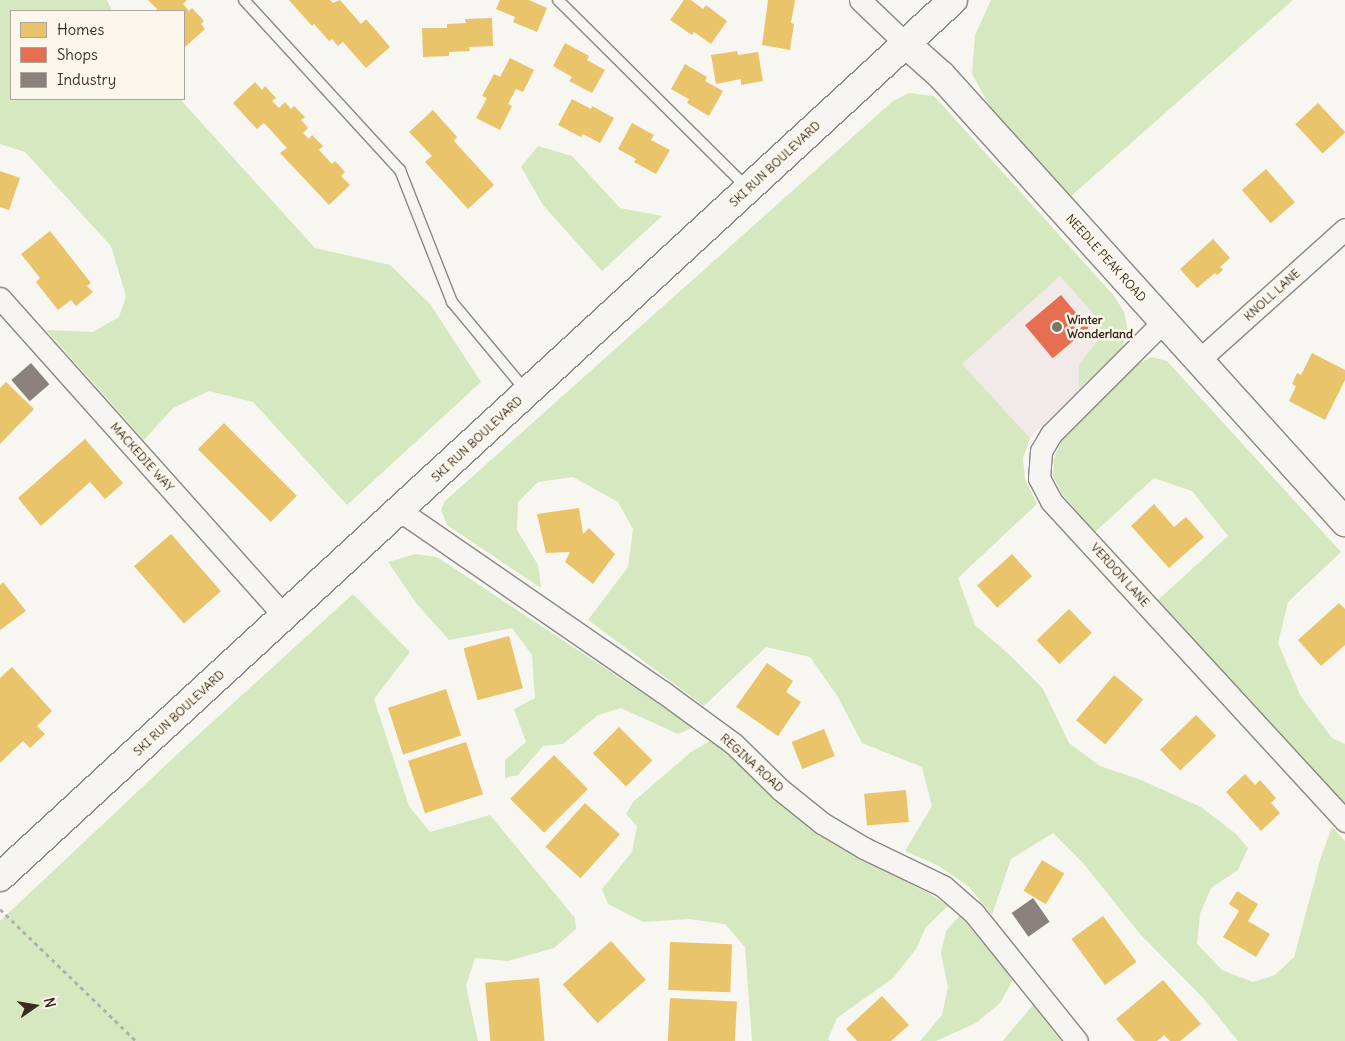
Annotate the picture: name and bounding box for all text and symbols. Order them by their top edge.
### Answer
legend [10,10,185,100]
text: Homes [57,20,104,39]
text: Shops [57,45,98,64]
text: Industry [57,70,116,89]
street label: SKI RUN BOULEVARD [727,118,823,210]
street label: NEEDLE PEAK ROAD [1063,211,1149,305]
street label: KNOLL LANE [1241,266,1303,324]
place label: Winter Wonderland [1067,313,1133,341]
marker: Winter Wonderland [1051,321,1063,333]
street label: SKI RUN BOULEVARD [429,393,525,485]
street label: MACKEDIE WAY [107,420,177,494]
street label: VERDON LANE [1088,540,1152,610]
street label: SKI RUN BOULEVARD [131,667,227,759]
street label: REGINA ROAD [717,731,787,795]
north arrow [10,981,60,1031]
text: N [40,996,59,1009]

